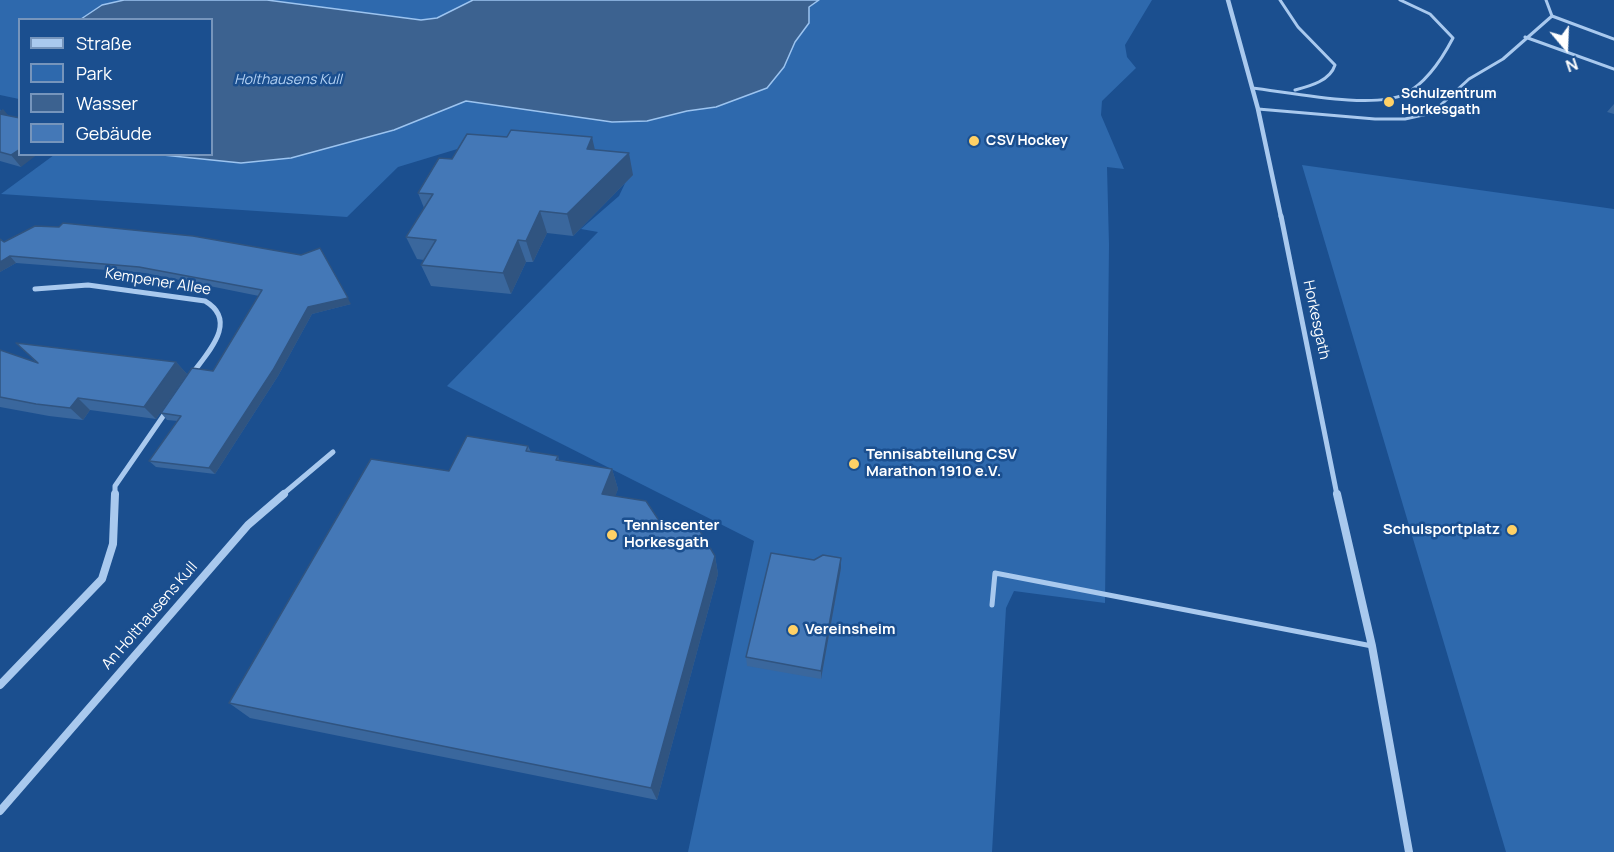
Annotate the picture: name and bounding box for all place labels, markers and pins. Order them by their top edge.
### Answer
place label: Schulzentrum Horkesgath [1401,86,1497,118]
marker: Schulzentrum Horkesgath [1382,95,1396,109]
place label: CSV Hockey [986,133,1068,149]
marker: CSV Hockey [967,134,981,148]
place label: Tennisabteilung CSV Marathon 1910 e.V. [866,446,1017,481]
marker: Tennisabteilung CSV Marathon 1910 e.V. [847,457,861,471]
place label: Tenniscenter Horkesgath [624,517,719,552]
place label: Schulsportplatz [1383,521,1500,539]
marker: Schulsportplatz [1505,523,1519,537]
marker: Tenniscenter Horkesgath [605,528,619,542]
place label: Vereinsheim [805,621,895,639]
marker: Vereinsheim [786,623,800,637]

